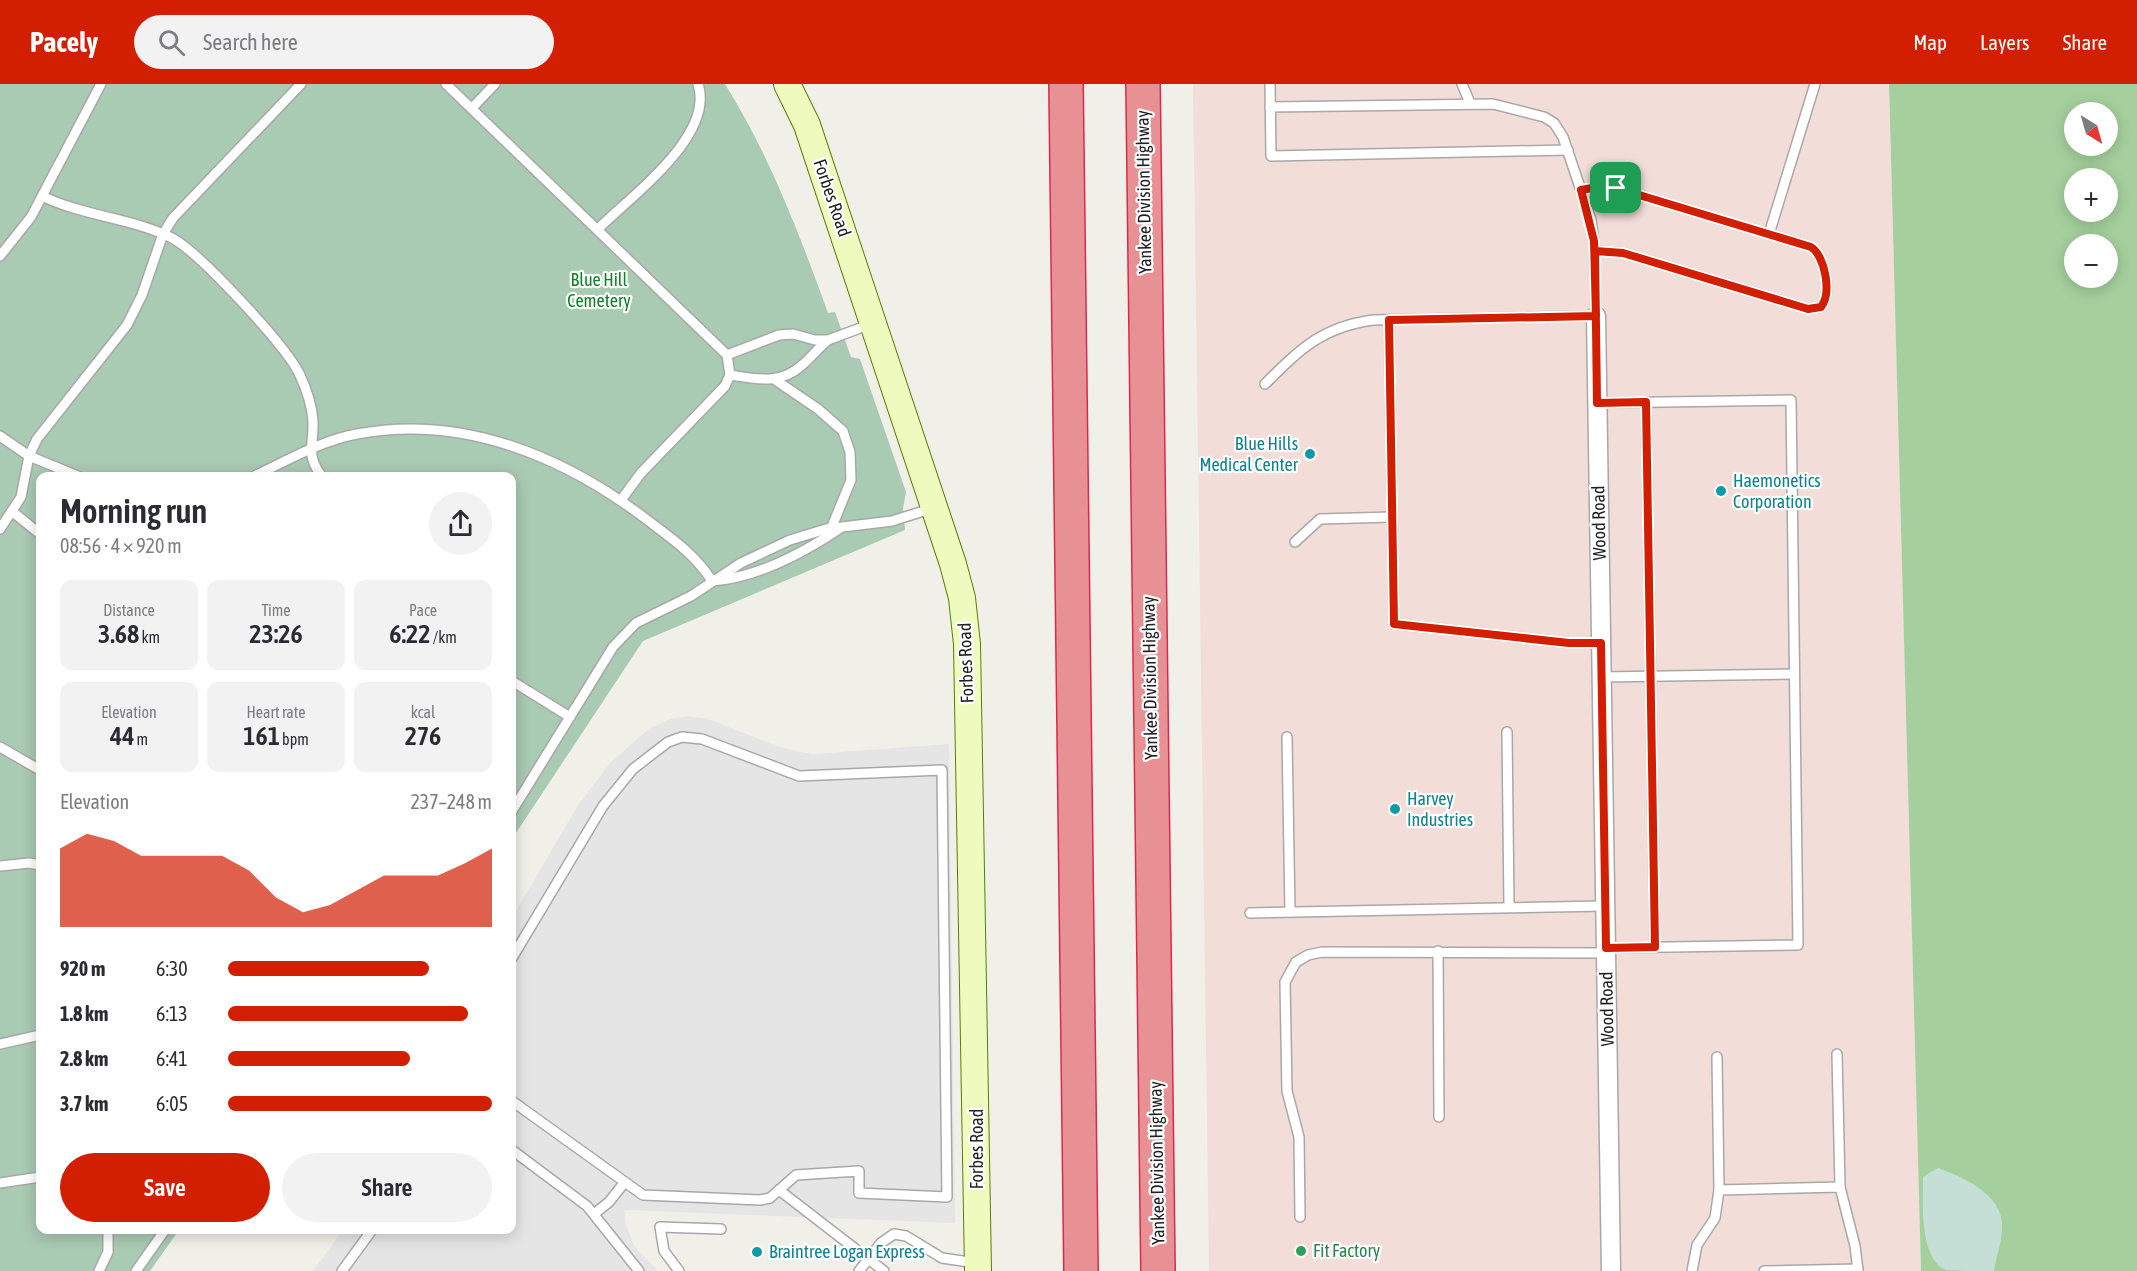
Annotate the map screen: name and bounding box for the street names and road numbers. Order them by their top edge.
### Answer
street label: Yankee Division Highway [1132,110,1155,274]
street label: Forbes Road [809,156,856,239]
street label: Wood Road [1587,485,1610,561]
street label: Yankee Division Highway [1138,596,1161,760]
street label: Forbes Road [954,622,977,704]
street label: Wood Road [1595,971,1618,1047]
street label: Yankee Division Highway [1145,1081,1168,1245]
street label: Forbes Road [966,1109,987,1189]

